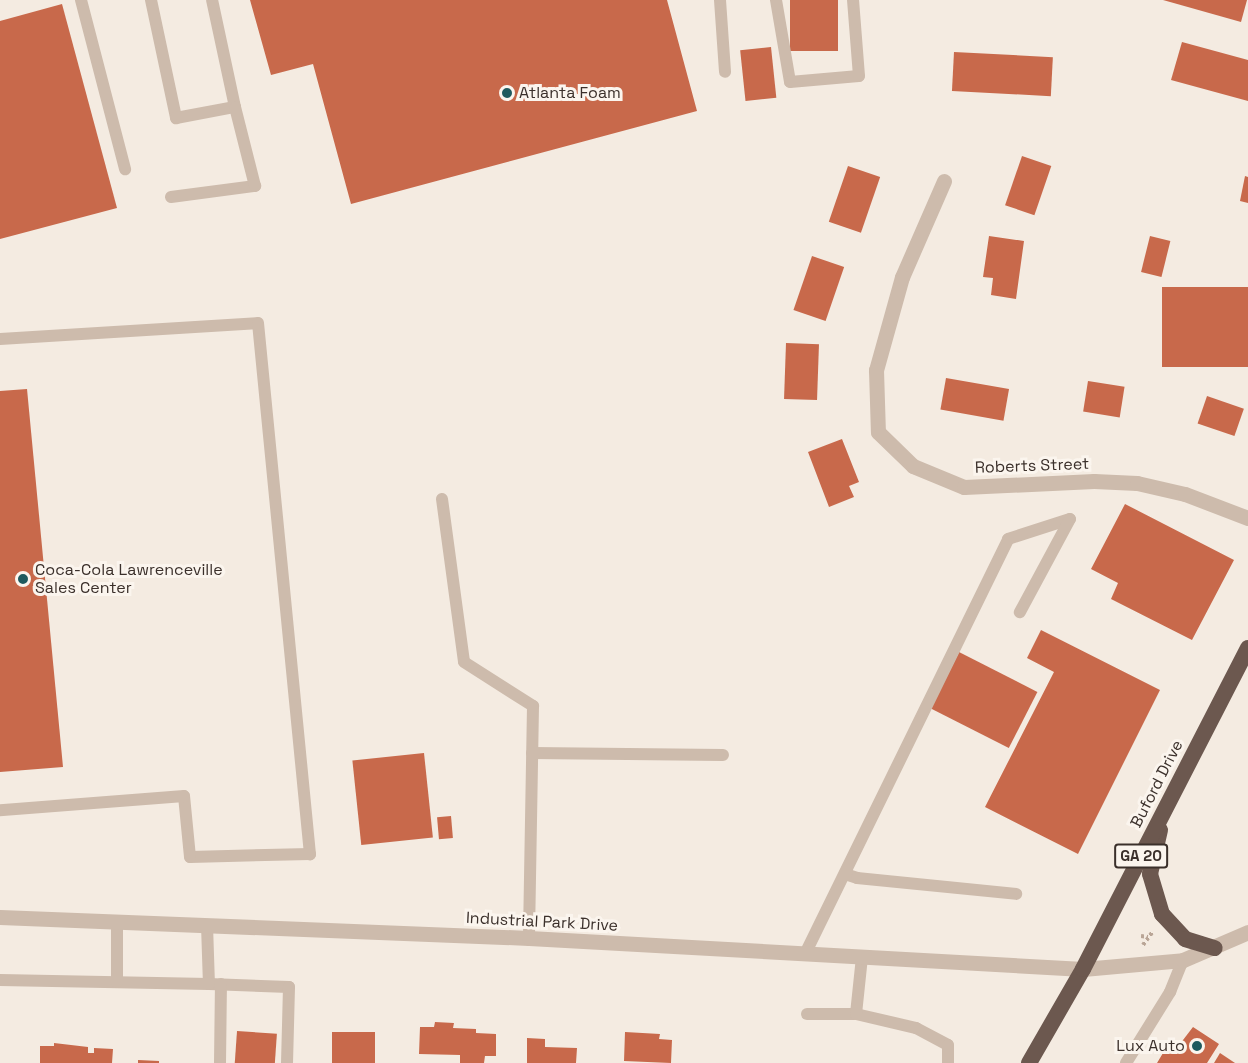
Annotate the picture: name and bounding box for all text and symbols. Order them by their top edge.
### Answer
place label: Atlanta Foam [519,83,621,103]
marker: Atlanta Foam [500,86,514,100]
street label: Roberts Street [974,454,1090,478]
place label: Coca-Cola Lawrenceville Sales Center [35,560,223,598]
marker: Coca-Cola Lawrenceville Sales Center [16,572,30,586]
street label: Buford Drive [1127,737,1187,831]
road number: GA 20 [1114,844,1168,868]
street label: Industrial Park Drive [465,908,619,936]
place label: Lux Auto [1116,1036,1185,1056]
marker: Lux Auto [1190,1039,1204,1053]

